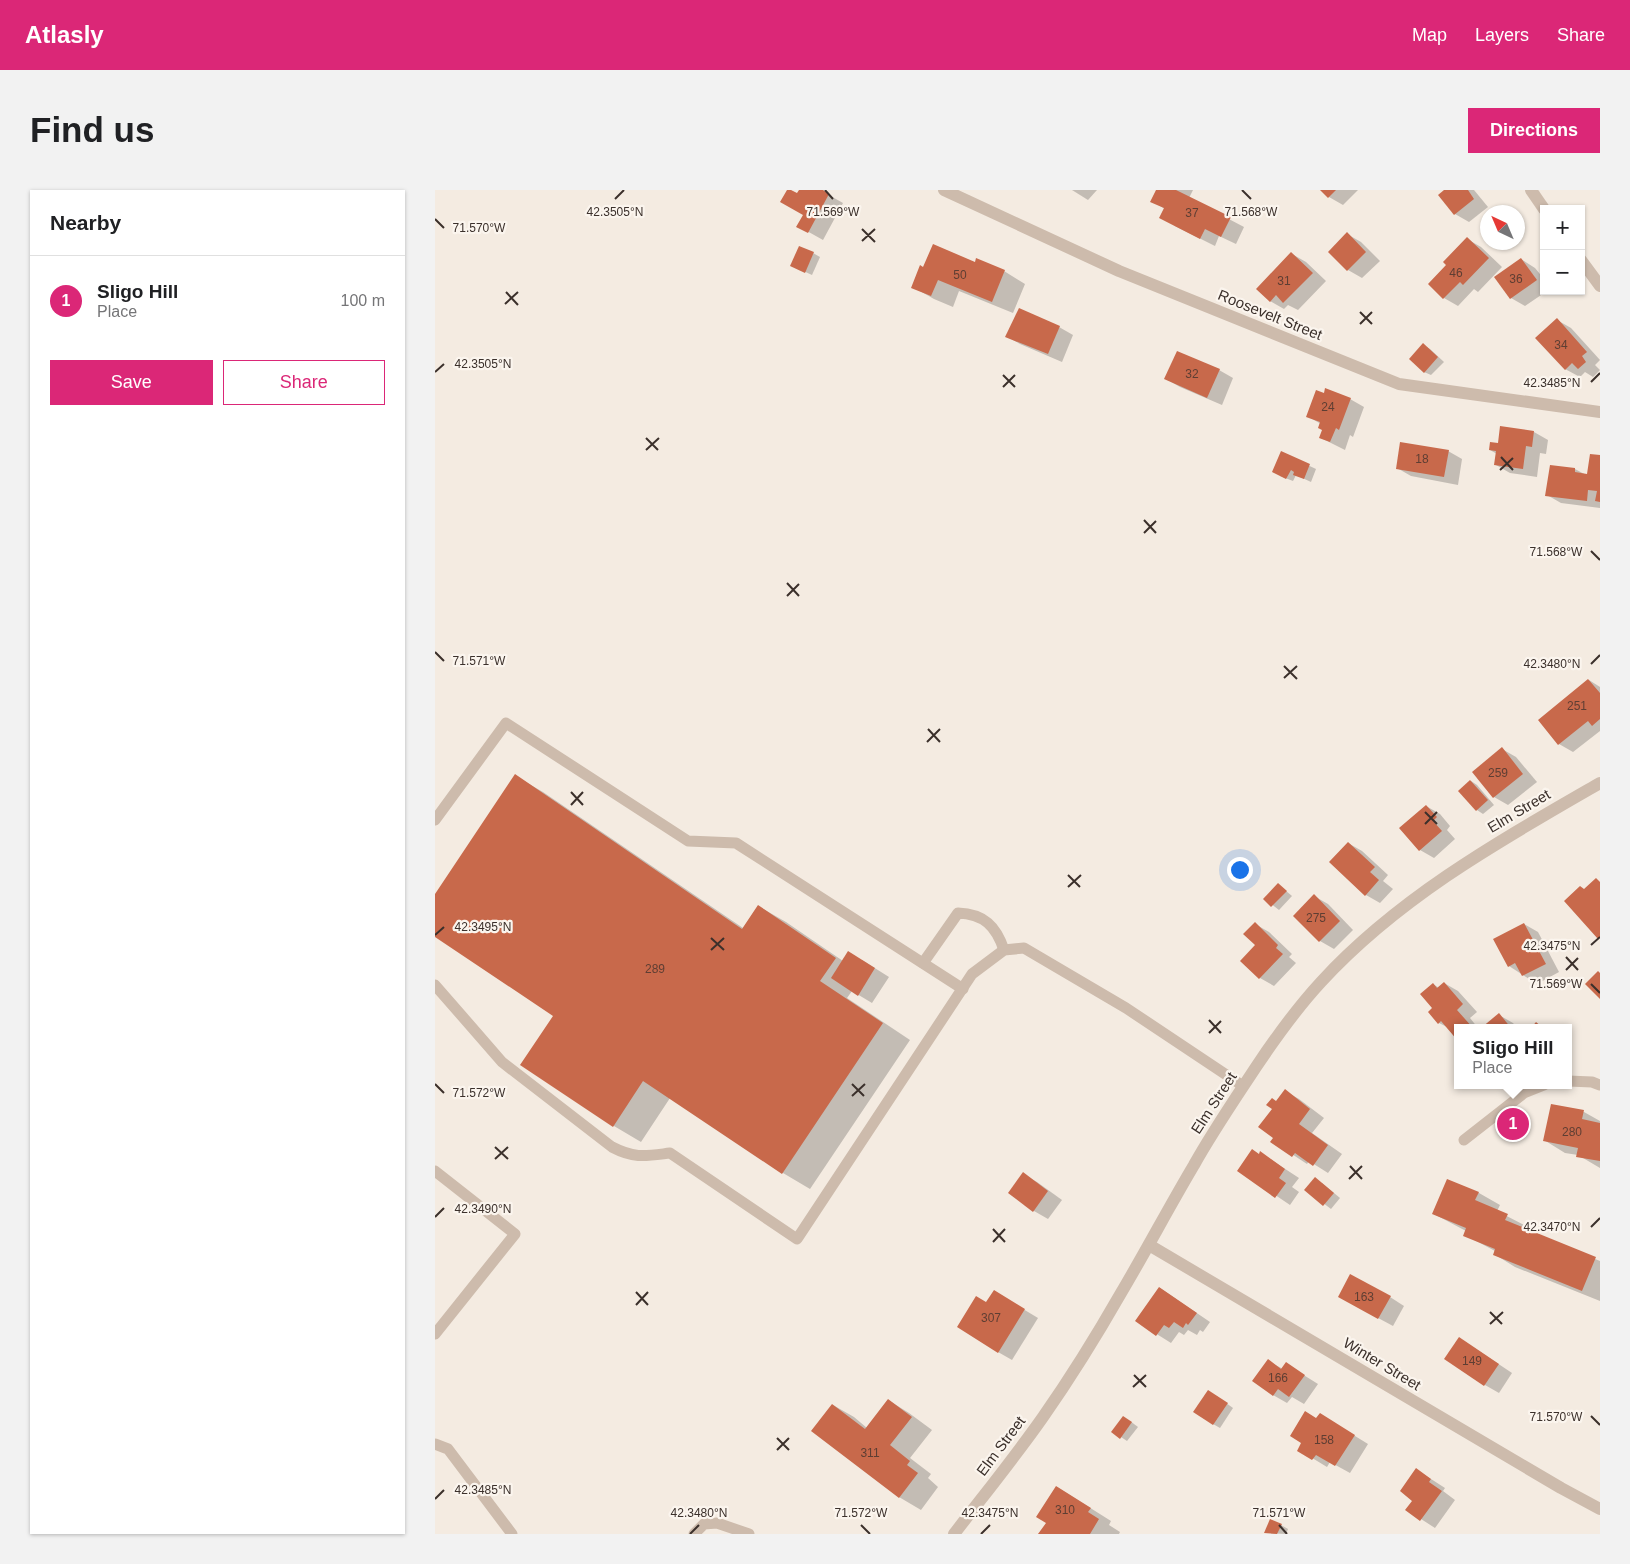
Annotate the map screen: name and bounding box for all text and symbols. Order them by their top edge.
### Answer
text: Atlasly [25,21,104,48]
text: Map [1412,25,1447,45]
text: Layers [1475,25,1529,45]
text: Share [1557,25,1605,45]
button: Directions [1468,108,1600,153]
text: Find us [30,110,154,149]
text: 42.3505°N [587,205,643,219]
text: 71.569°W [807,205,860,219]
text: 71.568°W [1225,205,1278,219]
north arrow [1480,205,1525,250]
map controls [1540,205,1585,295]
button: + [1540,205,1585,250]
house number: 37 [1185,206,1199,220]
text: Nearby [50,211,121,234]
text: 71.570°W [453,221,506,235]
button: − [1540,250,1585,295]
house number: 46 [1449,266,1463,280]
house number: 50 [953,268,967,282]
house number: 36 [1509,272,1523,286]
house number: 31 [1277,274,1291,288]
text: Sligo Hill [97,281,178,302]
street label: Roosevelt Street [1216,286,1326,343]
text: 1 [62,292,70,309]
text: 100 m [341,292,385,309]
text: Place [97,303,137,320]
house number: 34 [1554,338,1568,352]
text: 42.3505°N [455,357,511,371]
button: Save [50,360,213,405]
button: Share [223,360,385,405]
house number: 32 [1185,367,1199,381]
text: 42.3485°N [1524,376,1580,390]
house number: 24 [1321,400,1335,414]
house number: 18 [1415,452,1429,466]
text: 71.568°W [1530,545,1583,559]
text: 71.571°W [453,654,506,668]
text: 42.3480°N [1524,657,1580,671]
house number: 251 [1567,699,1587,713]
house number: 259 [1488,766,1508,780]
street label: Elm Street [1484,785,1554,836]
your location [1227,857,1253,883]
house number: 275 [1306,911,1326,925]
text: 42.3495°N [455,920,511,934]
text: 42.3475°N [1524,939,1580,953]
house number: 289 [645,962,665,976]
text: 71.569°W [1530,977,1583,991]
popup [1454,1024,1572,1089]
text: Sligo Hill [1472,1037,1554,1058]
text: Place [1472,1059,1512,1076]
street label: Elm Street [1187,1068,1240,1137]
text: 71.572°W [453,1086,506,1100]
pin: 1 [1497,1105,1529,1143]
house number: 280 [1562,1125,1582,1139]
text: 42.3490°N [455,1202,511,1216]
text: 42.3470°N [1524,1220,1580,1234]
house number: 163 [1354,1290,1374,1304]
house number: 307 [981,1311,1001,1325]
street label: Winter Street [1340,1334,1425,1394]
house number: 149 [1462,1354,1482,1368]
house number: 166 [1268,1371,1288,1385]
text: 71.570°W [1530,1410,1583,1424]
street label: Elm Street [973,1412,1029,1479]
house number: 158 [1314,1433,1334,1447]
house number: 311 [860,1446,880,1460]
text: 42.3485°N [455,1483,511,1497]
house number: 310 [1055,1503,1075,1517]
text: 42.3480°N [671,1506,727,1520]
text: 71.572°W [835,1506,888,1520]
text: 42.3475°N [962,1506,1018,1520]
text: 71.571°W [1253,1506,1306,1520]

